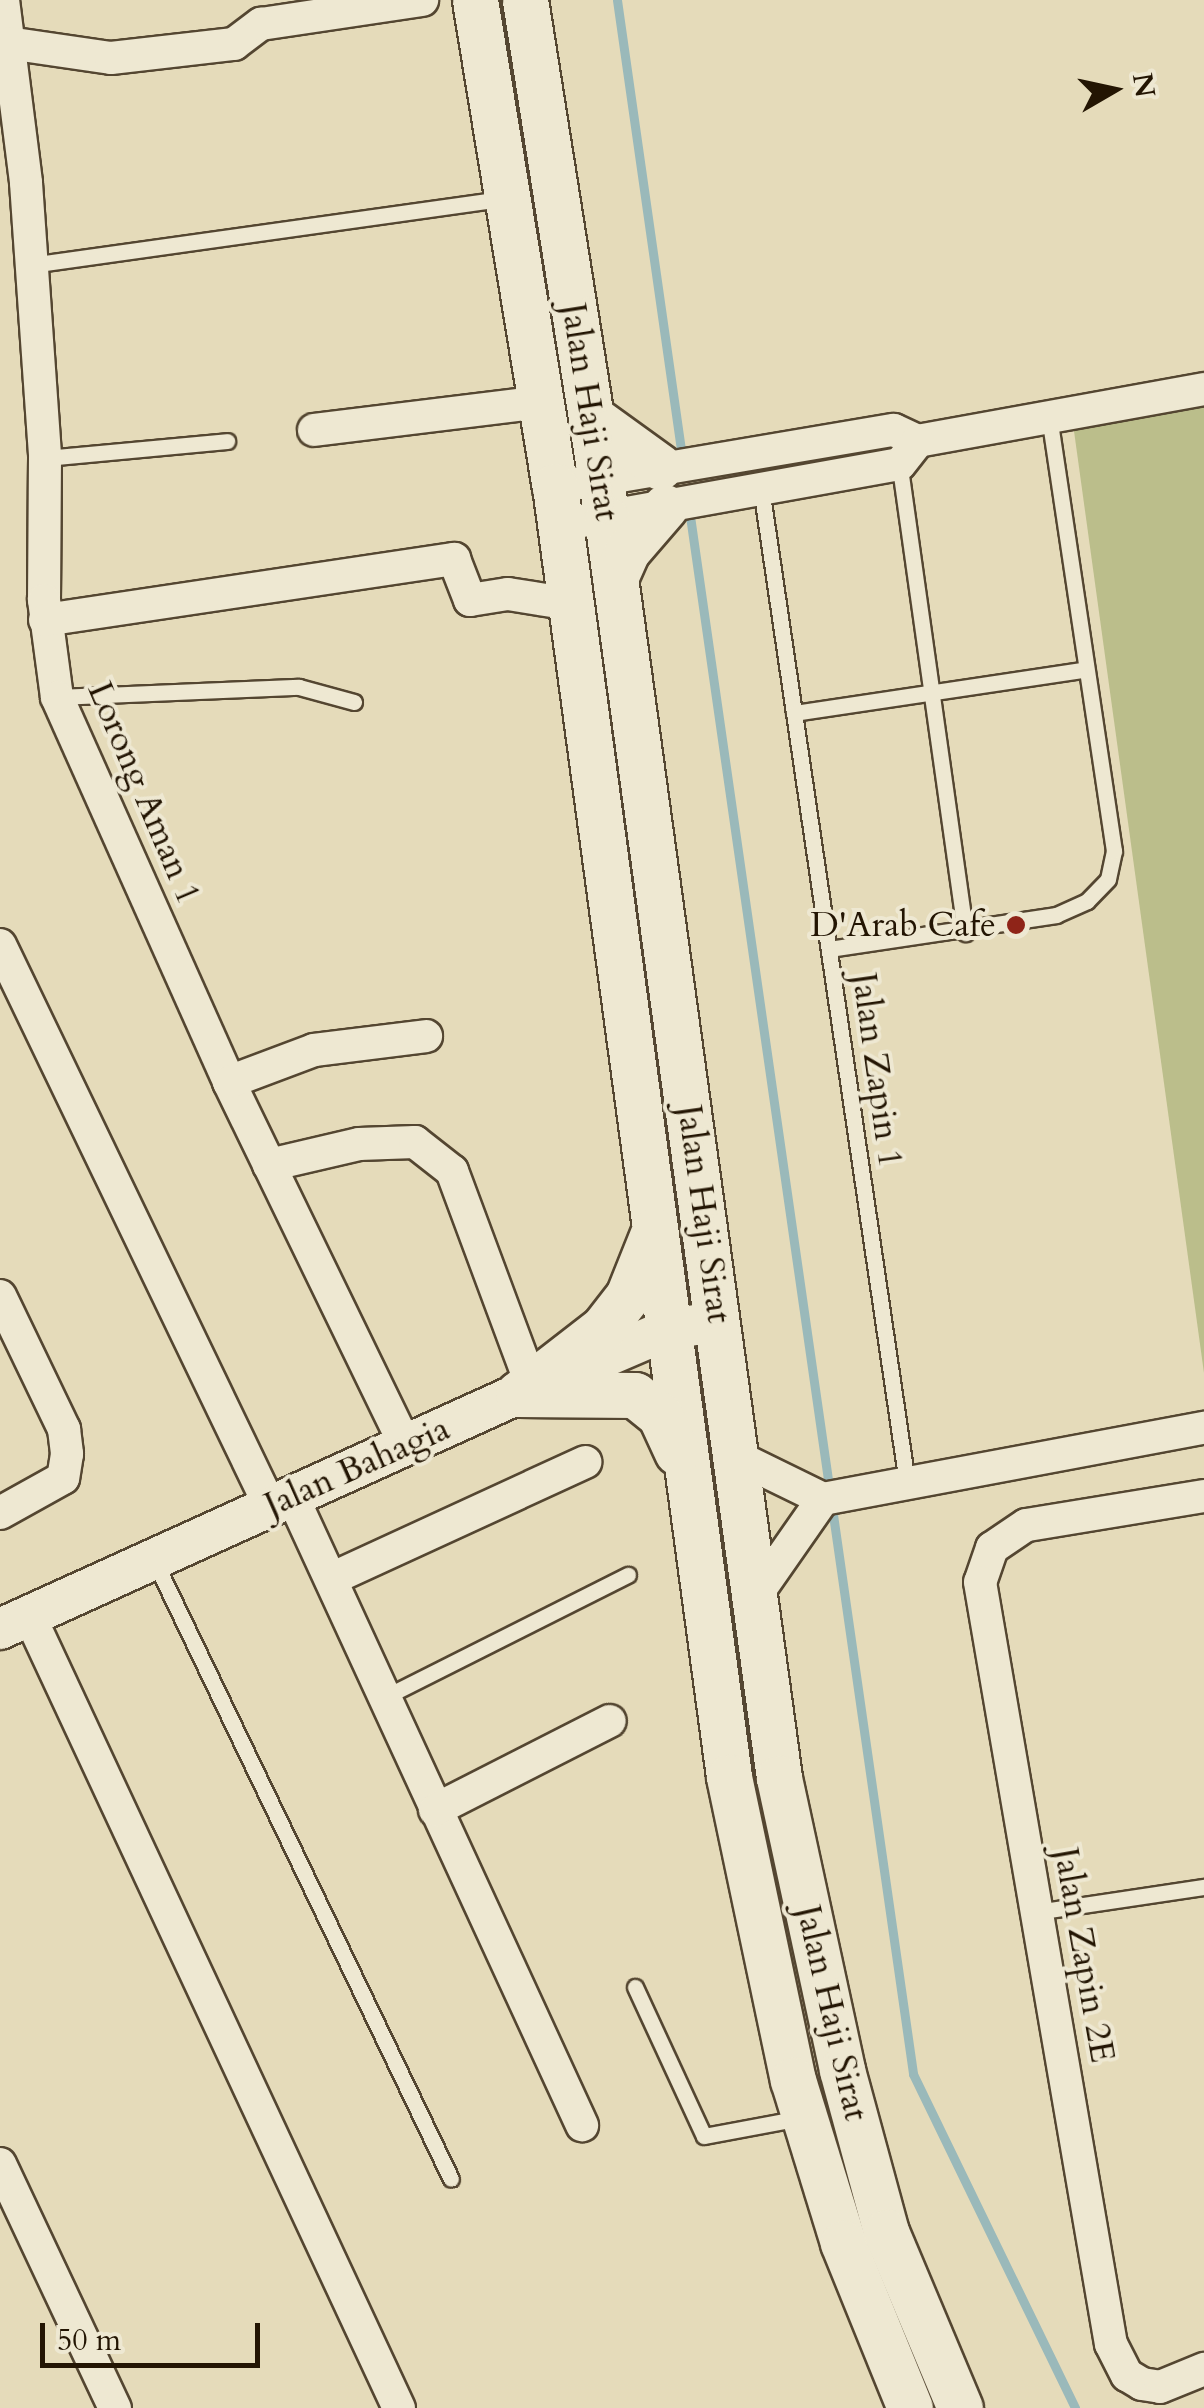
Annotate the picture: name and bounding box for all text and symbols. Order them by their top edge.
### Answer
north arrow [1064,40,1164,140]
text: N [1123,70,1164,100]
street label: Jalan Haji Sirat [552,300,628,524]
street label: Lorong Aman 1 [78,675,210,911]
place label: D'Arab Cafe [810,904,996,946]
marker: D'Arab Cafe [1005,914,1027,936]
street label: Jalan Zapin 1 [843,970,911,1170]
street label: Jalan Haji Sirat [668,1102,740,1326]
street label: Jalan Bahagia [258,1408,456,1526]
street label: Jalan Zapin 2E [1044,1844,1124,2066]
street label: Jalan Haji Sirat [787,1901,877,2125]
scale bar [45,2303,265,2365]
text: 50 m [57,2320,121,2361]

